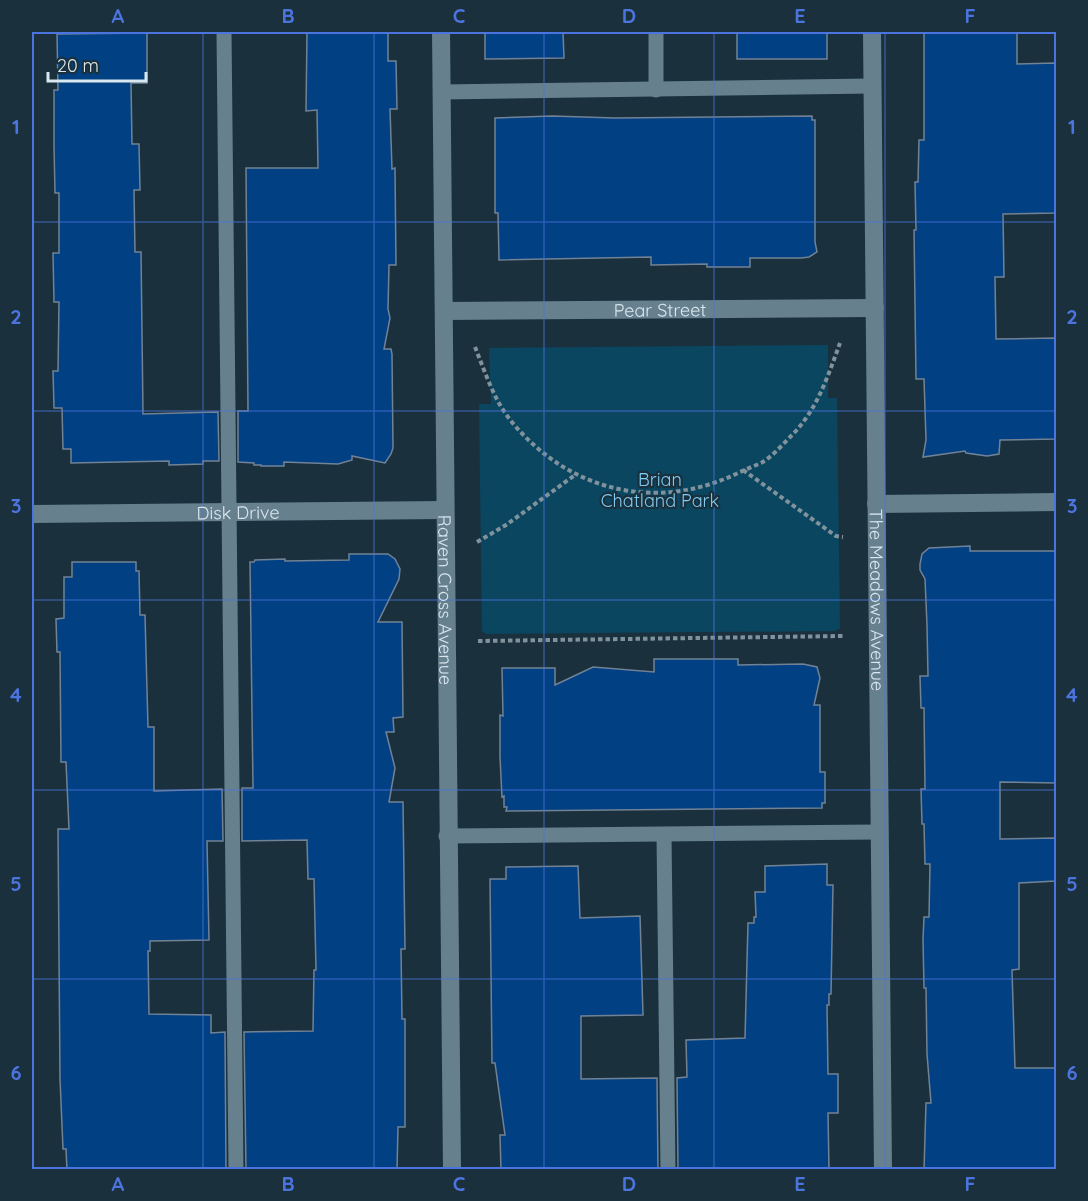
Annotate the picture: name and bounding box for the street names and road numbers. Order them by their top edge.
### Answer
street label: Pear Street [614,298,706,321]
street label: Disk Drive [196,500,280,524]
street label: The Meadows Avenue [865,509,890,691]
street label: Raven Cross Avenue [434,515,458,685]

